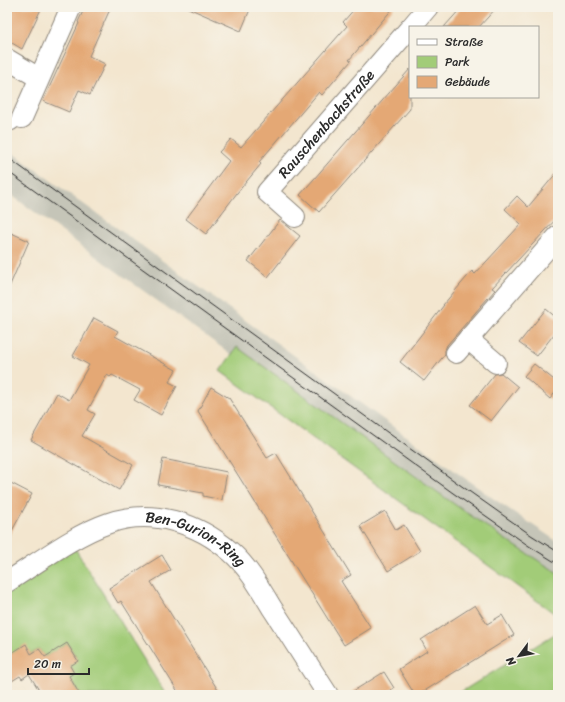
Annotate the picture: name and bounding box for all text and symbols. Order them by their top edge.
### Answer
legend [409,26,539,98]
text: Straße [445,31,483,53]
text: Park [445,51,470,73]
street label: Rauschenbachstraße [271,63,381,184]
text: Gebäude [445,71,490,93]
street label: Ben-Gurion-Ring [145,504,253,573]
north arrow [499,636,539,676]
scale bar [28,650,89,676]
text: N [501,652,522,670]
text: 20 m [34,653,61,675]

